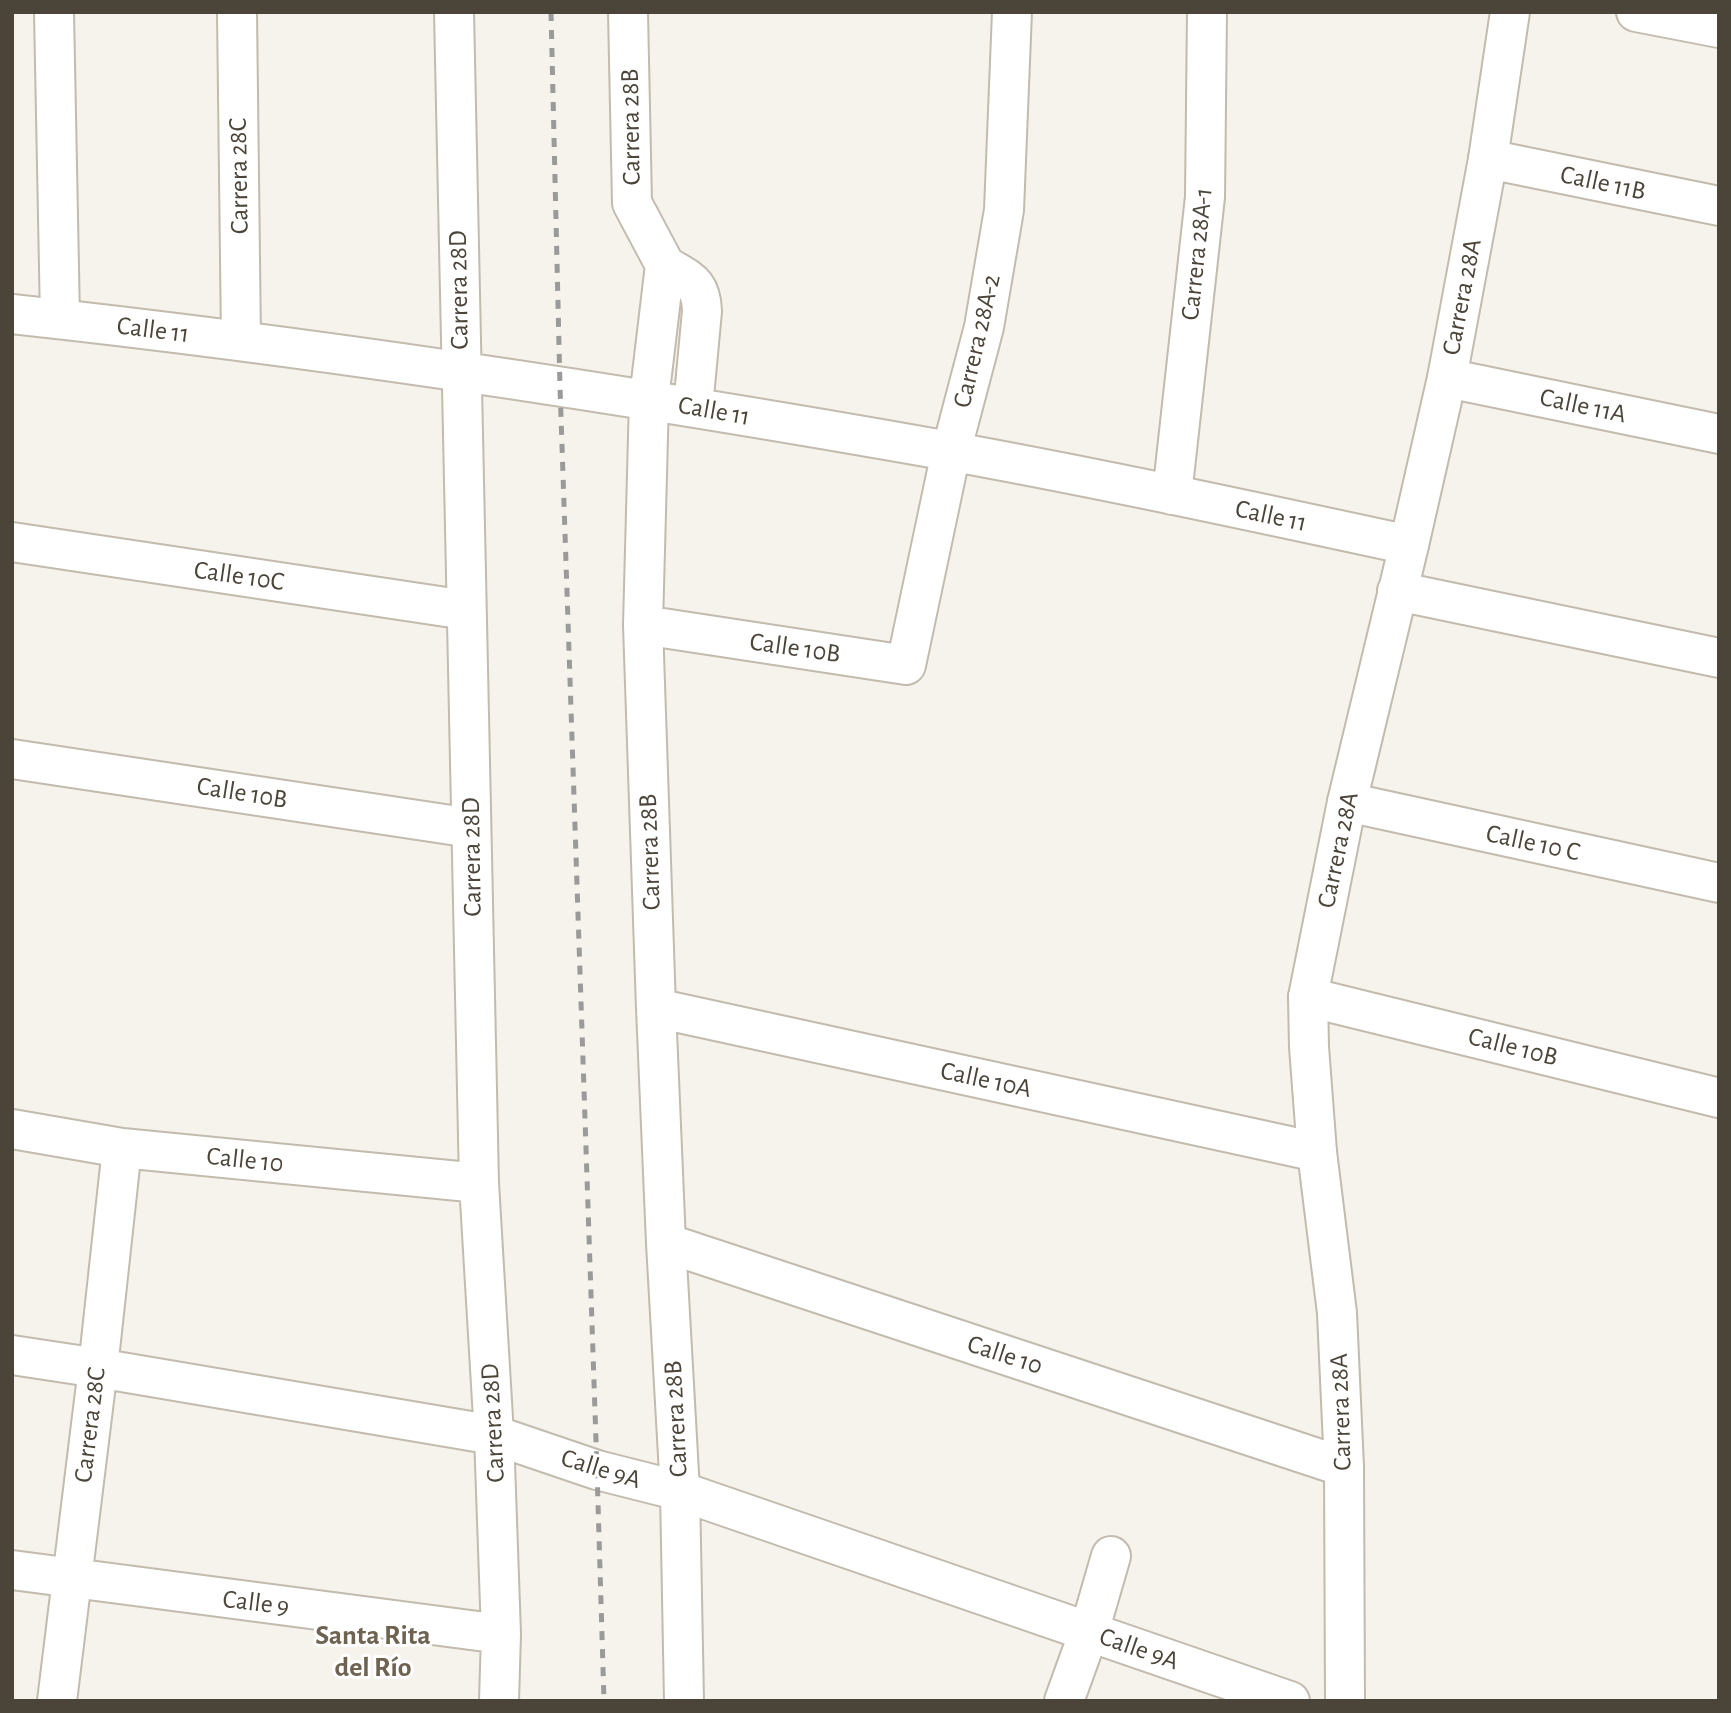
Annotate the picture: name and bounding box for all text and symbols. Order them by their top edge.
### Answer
street label: Carrera 28B [614,68,648,186]
street label: Carrera 28C [222,118,256,234]
street label: Calle 11B [1557,159,1649,207]
street label: Carrera 28A-1 [1175,186,1219,322]
street label: Carrera 28D [442,230,476,350]
street label: Carrera 28A [1435,236,1489,358]
street label: Carrera 28A-2 [946,271,1008,411]
street label: Calle 11 [115,310,191,350]
street label: Calle 11A [1537,382,1629,430]
street label: Calle 11 [676,389,752,433]
street label: Calle 11 [1232,493,1310,539]
street label: Calle 10C [192,554,286,598]
street label: Calle 10B [748,626,842,670]
street label: Calle 10B [194,770,290,816]
street label: Carrera 28A [1311,789,1365,911]
street label: Carrera 28B [632,793,668,911]
street label: Carrera 28D [455,797,489,917]
street label: Calle 10 C [1483,818,1583,868]
street label: Calle 10B [1465,1021,1561,1073]
street label: Calle 10A [938,1055,1034,1105]
street label: Calle 10 [205,1140,285,1180]
street label: Calle 10 [963,1328,1047,1382]
street label: Carrera 28A [1323,1353,1359,1471]
street label: Carrera 28B [657,1360,695,1478]
street label: Carrera 28D [474,1363,512,1483]
street label: Carrera 28C [67,1365,113,1485]
street label: Calle 9A [557,1442,645,1496]
street label: Calle 9 [221,1583,291,1623]
district label: Santa Rita del Río [315,1619,431,1685]
street label: Calle 9A [1095,1621,1183,1677]

